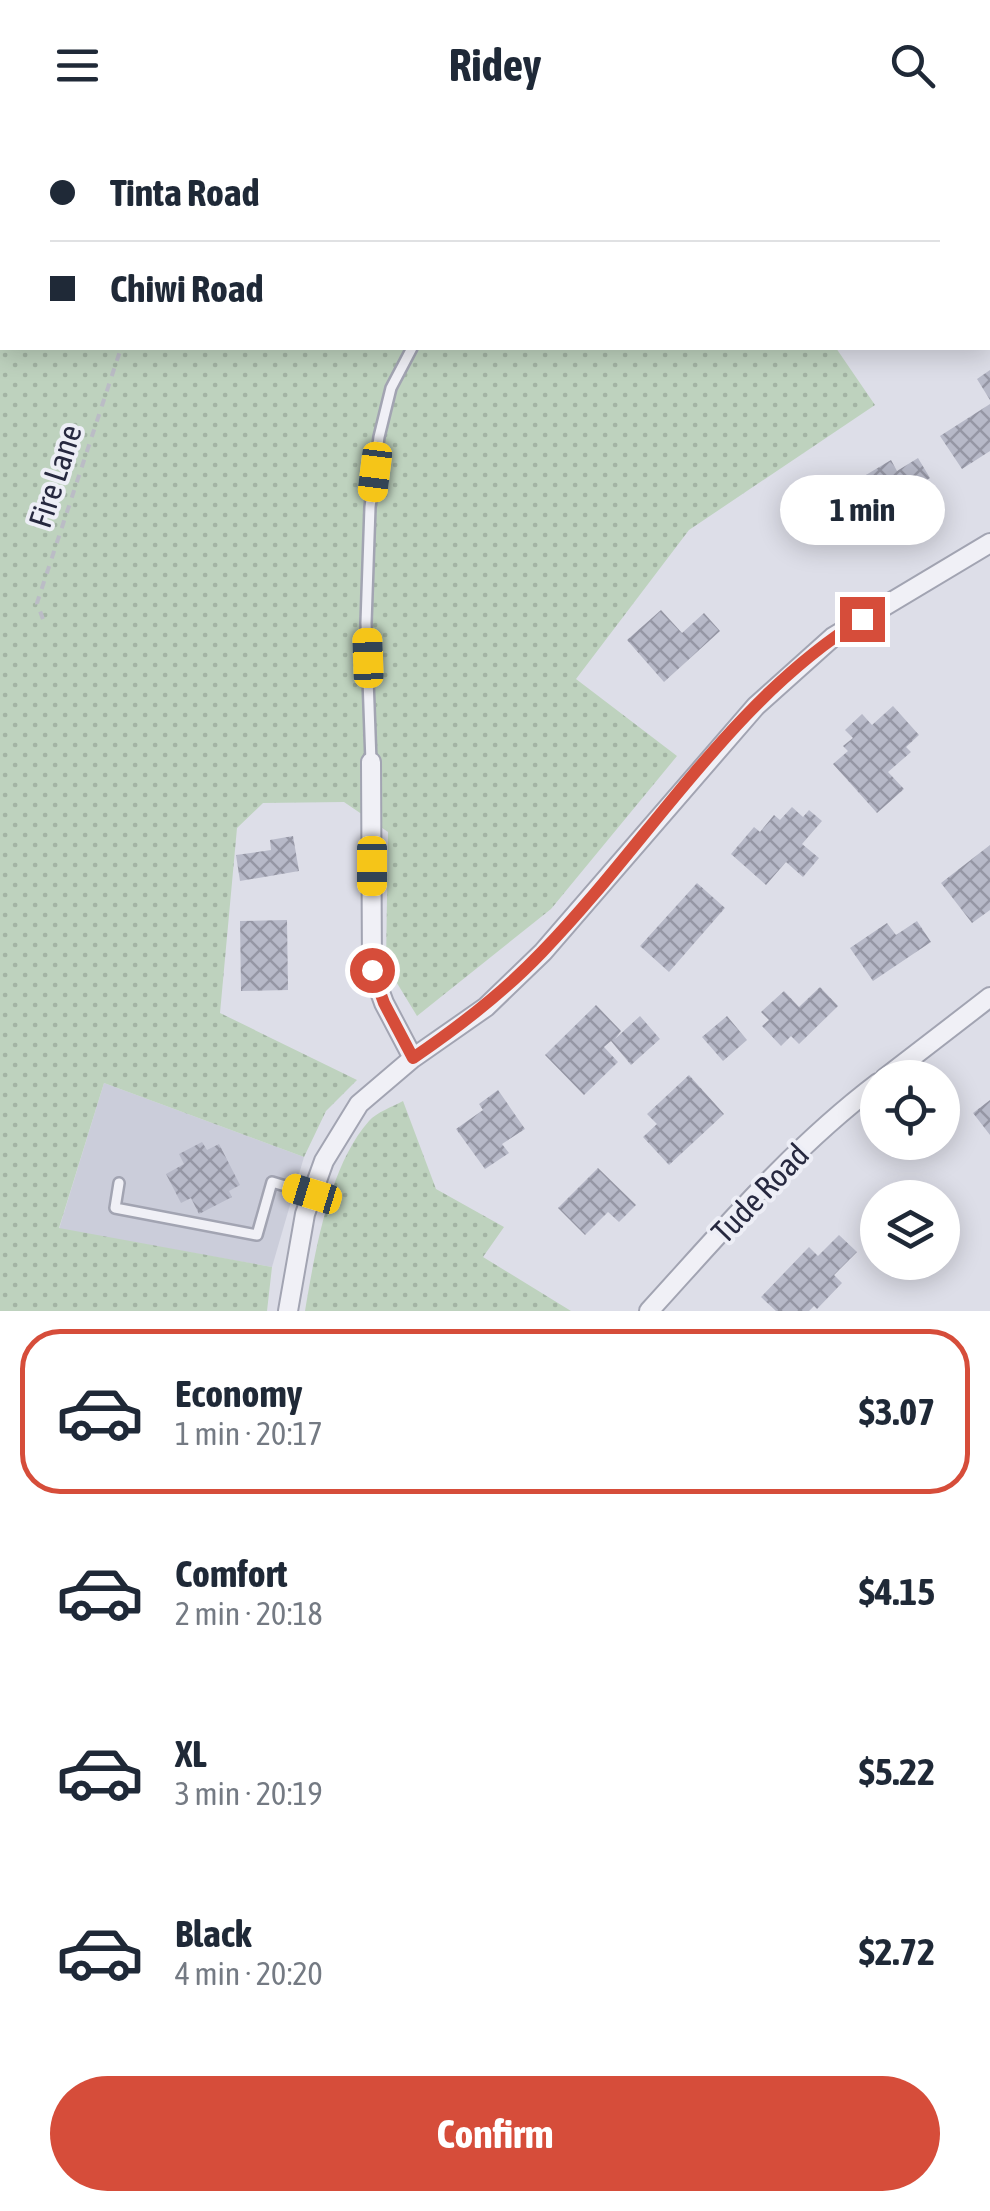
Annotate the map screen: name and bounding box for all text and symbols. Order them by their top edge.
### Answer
icon: menu [50,38,105,93]
icon: search [885,38,940,93]
text: Ridey [449,39,541,91]
text: Tinta Road [110,171,259,214]
text: Chiwi Road [110,267,263,310]
street label: Fire Lane [21,420,89,532]
car [356,440,394,504]
callout: 1 min [780,474,944,544]
text: 1 min [830,491,895,528]
route end [840,597,885,642]
car [352,627,384,689]
car [357,836,387,896]
route start [350,948,395,993]
map controls [860,1060,960,1280]
button: locate [860,1060,960,1160]
street label: Tude Road [704,1136,816,1250]
car [279,1171,345,1217]
button: layers [860,1180,960,1280]
icon: car [55,1367,145,1457]
text: Economy [175,1372,302,1415]
text: $3.07 [859,1390,935,1433]
text: 1 min · 20:17 [175,1415,322,1452]
icon: car [55,1547,145,1637]
text: Comfort [175,1552,287,1595]
text: $4.15 [859,1570,935,1613]
text: 2 min · 20:18 [175,1595,322,1632]
icon: car [55,1727,145,1817]
text: XL [175,1732,207,1775]
text: $5.22 [859,1750,935,1793]
text: 3 min · 20:19 [175,1775,322,1812]
icon: car [55,1907,145,1997]
text: Black [175,1912,252,1955]
text: $2.72 [859,1930,935,1973]
text: 4 min · 20:20 [175,1955,322,1992]
button: Confirm [50,2076,940,2191]

